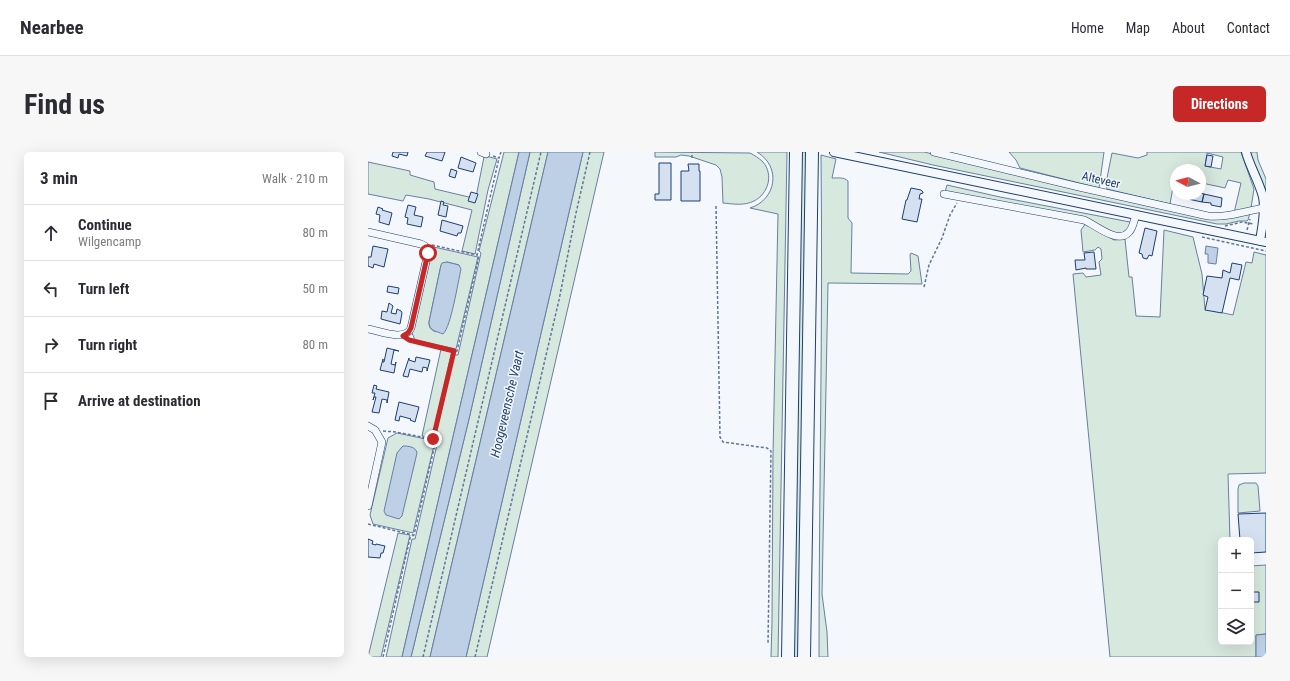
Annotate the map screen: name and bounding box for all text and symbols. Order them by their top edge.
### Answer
text: Nearbee [20,16,84,39]
text: Home [1071,20,1104,36]
text: Map [1126,20,1150,36]
text: About [1172,20,1205,36]
text: Contact [1227,20,1270,36]
button: Directions [1173,86,1266,122]
text: Find us [24,88,105,121]
north arrow [1170,164,1206,200]
text: 3 min [40,168,78,188]
street label: Alteveer [1081,169,1122,191]
text: Walk · 210 m [262,171,328,186]
text: Continue [78,216,132,234]
icon: ahead [40,222,62,244]
text: 80 m [302,225,328,240]
text: Wilgencamp [78,234,141,249]
route start [419,244,437,262]
icon: left [40,278,62,300]
text: Turn left [78,280,129,298]
text: 50 m [302,281,328,296]
icon: right [40,334,62,356]
text: Turn right [78,336,137,354]
text: 80 m [302,337,328,352]
water label: Hoogeveensche Vaart [487,349,527,459]
icon: arrive [40,390,62,412]
text: Arrive at destination [78,392,201,410]
route end [424,430,442,448]
map controls [1218,537,1254,645]
button: + [1218,537,1254,573]
button: − [1218,573,1254,609]
button: layers [1218,609,1254,645]

